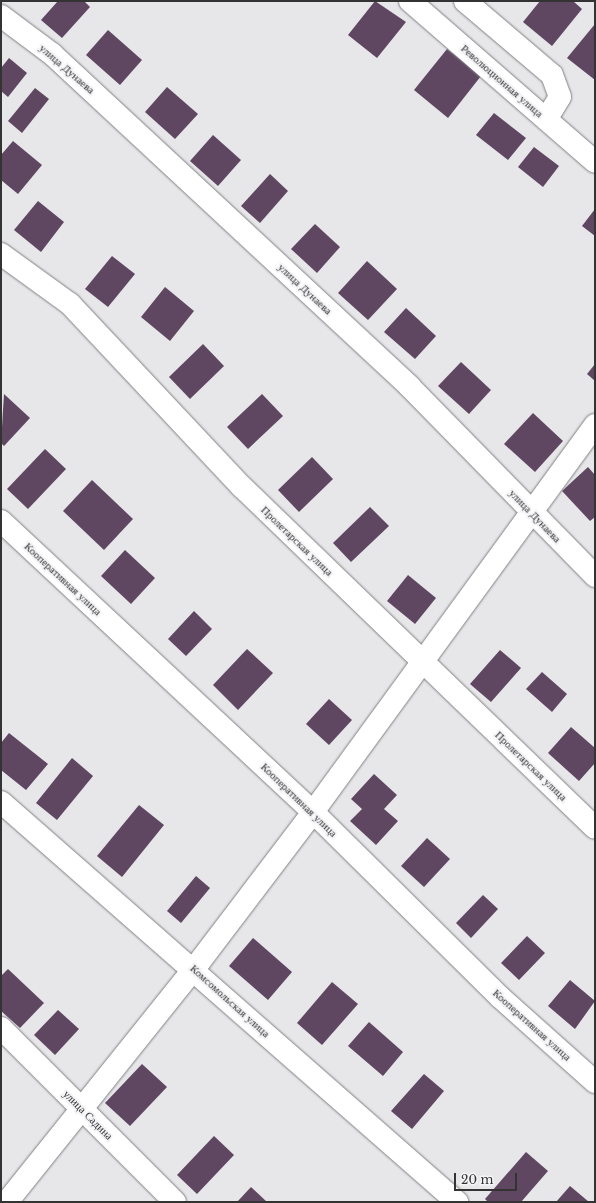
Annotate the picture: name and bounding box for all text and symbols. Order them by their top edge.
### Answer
street label: улица Дунаева [37,41,97,97]
street label: Революционная улица [458,42,546,120]
street label: улица Дунаева [275,261,335,317]
street label: улица Дунаева [506,487,564,545]
street label: Пролетарская улица [258,503,336,579]
street label: Кооперативная улица [22,540,104,618]
street label: Пролетарская улица [492,728,570,804]
street label: Кооперативная улица [258,760,340,840]
street label: Комсомольская улица [188,962,272,1040]
street label: Кооперативная улица [490,986,574,1064]
street label: улица Садина [60,1087,116,1143]
scale bar [456,1165,519,1191]
text: 20 m [461,1172,493,1187]

